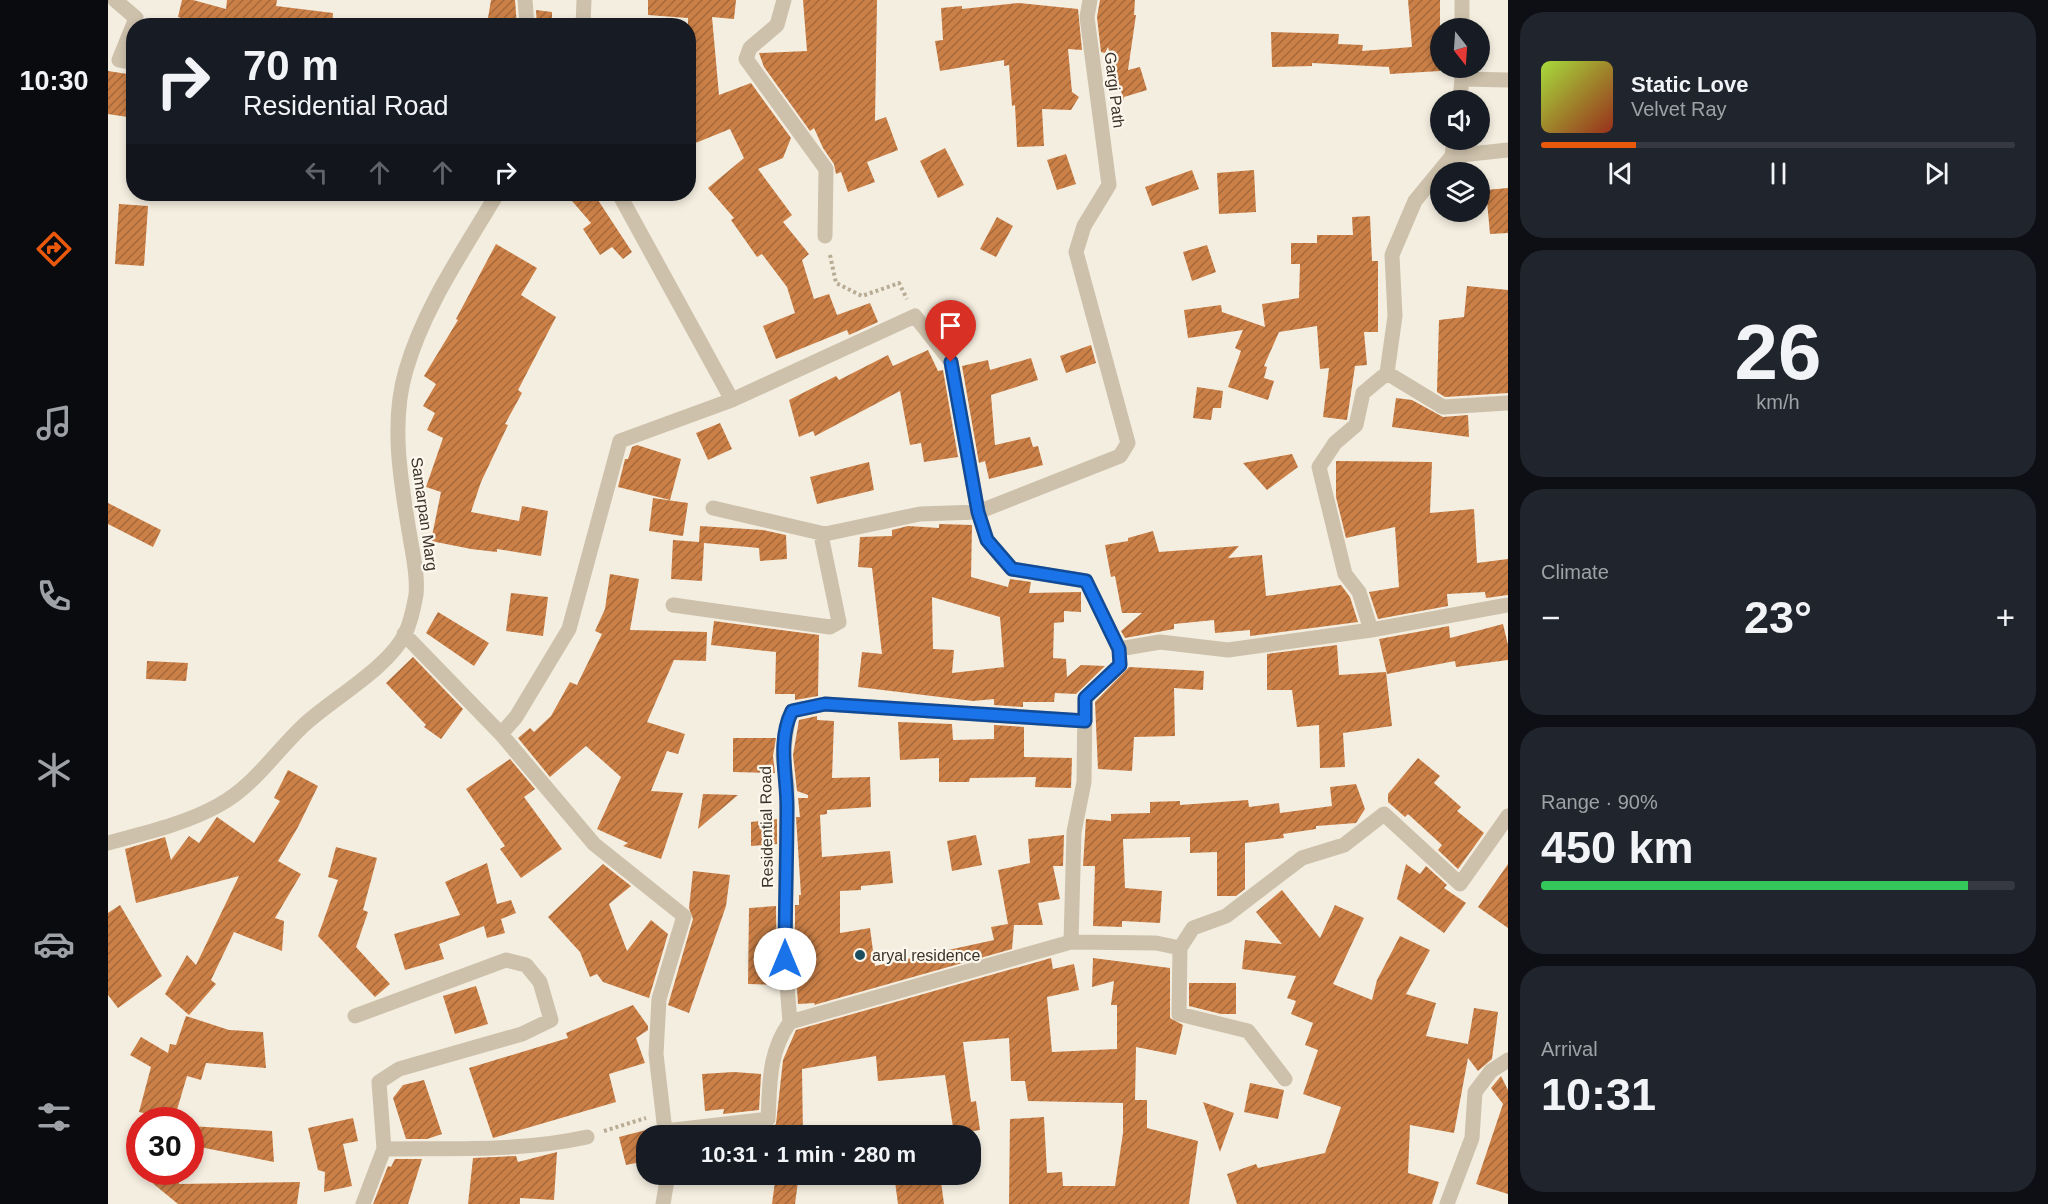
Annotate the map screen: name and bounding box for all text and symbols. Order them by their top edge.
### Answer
north arrow [1430,18,1490,78]
map controls [1430,18,1490,222]
icon: right [144,42,222,120]
text: 70 m [243,42,339,89]
street label: Gargi Path [1101,51,1128,129]
text: 10:30 [19,66,89,96]
text: Static Love [1631,72,1748,97]
button: sound [1430,90,1490,150]
text: Residential Road [243,91,449,121]
text: Velvet Ray [1631,98,1727,120]
icon: left [300,156,333,189]
icon: ahead [363,156,396,189]
icon: ahead [426,156,459,189]
icon: right [489,156,522,189]
icon: previous [1604,157,1637,190]
icon: pause [1762,157,1795,190]
icon: next [1920,157,1953,190]
button: layers [1430,162,1490,222]
icon: directions [33,228,75,270]
pin [925,300,976,362]
text: 26 [1735,308,1821,396]
icon: arrive [934,309,967,342]
text: km/h [1756,391,1800,413]
icon: music [33,402,75,444]
street label: Samarpan Marg [408,456,441,572]
text: Climate [1541,561,1609,583]
icon: phone [33,575,75,617]
text: 23° [1744,592,1812,643]
text: − [1541,599,1560,636]
text: + [1996,599,2015,636]
icon: climate [33,749,75,791]
street label: Residential Road [757,766,776,888]
text: Range · 90% [1541,791,1658,813]
text: 450 km [1541,822,1694,873]
icon: car [33,923,75,965]
position arrow [753,927,817,991]
place label: aryal residence [872,947,981,964]
marker: aryal residence [853,948,867,962]
text: Arrival [1541,1038,1598,1060]
text: 10:31 [1541,1069,1656,1120]
icon: filters [33,1096,75,1138]
speed limit sign: 30 [126,1107,204,1185]
text: 10:31 · 1 min · 280 m [701,1142,916,1167]

